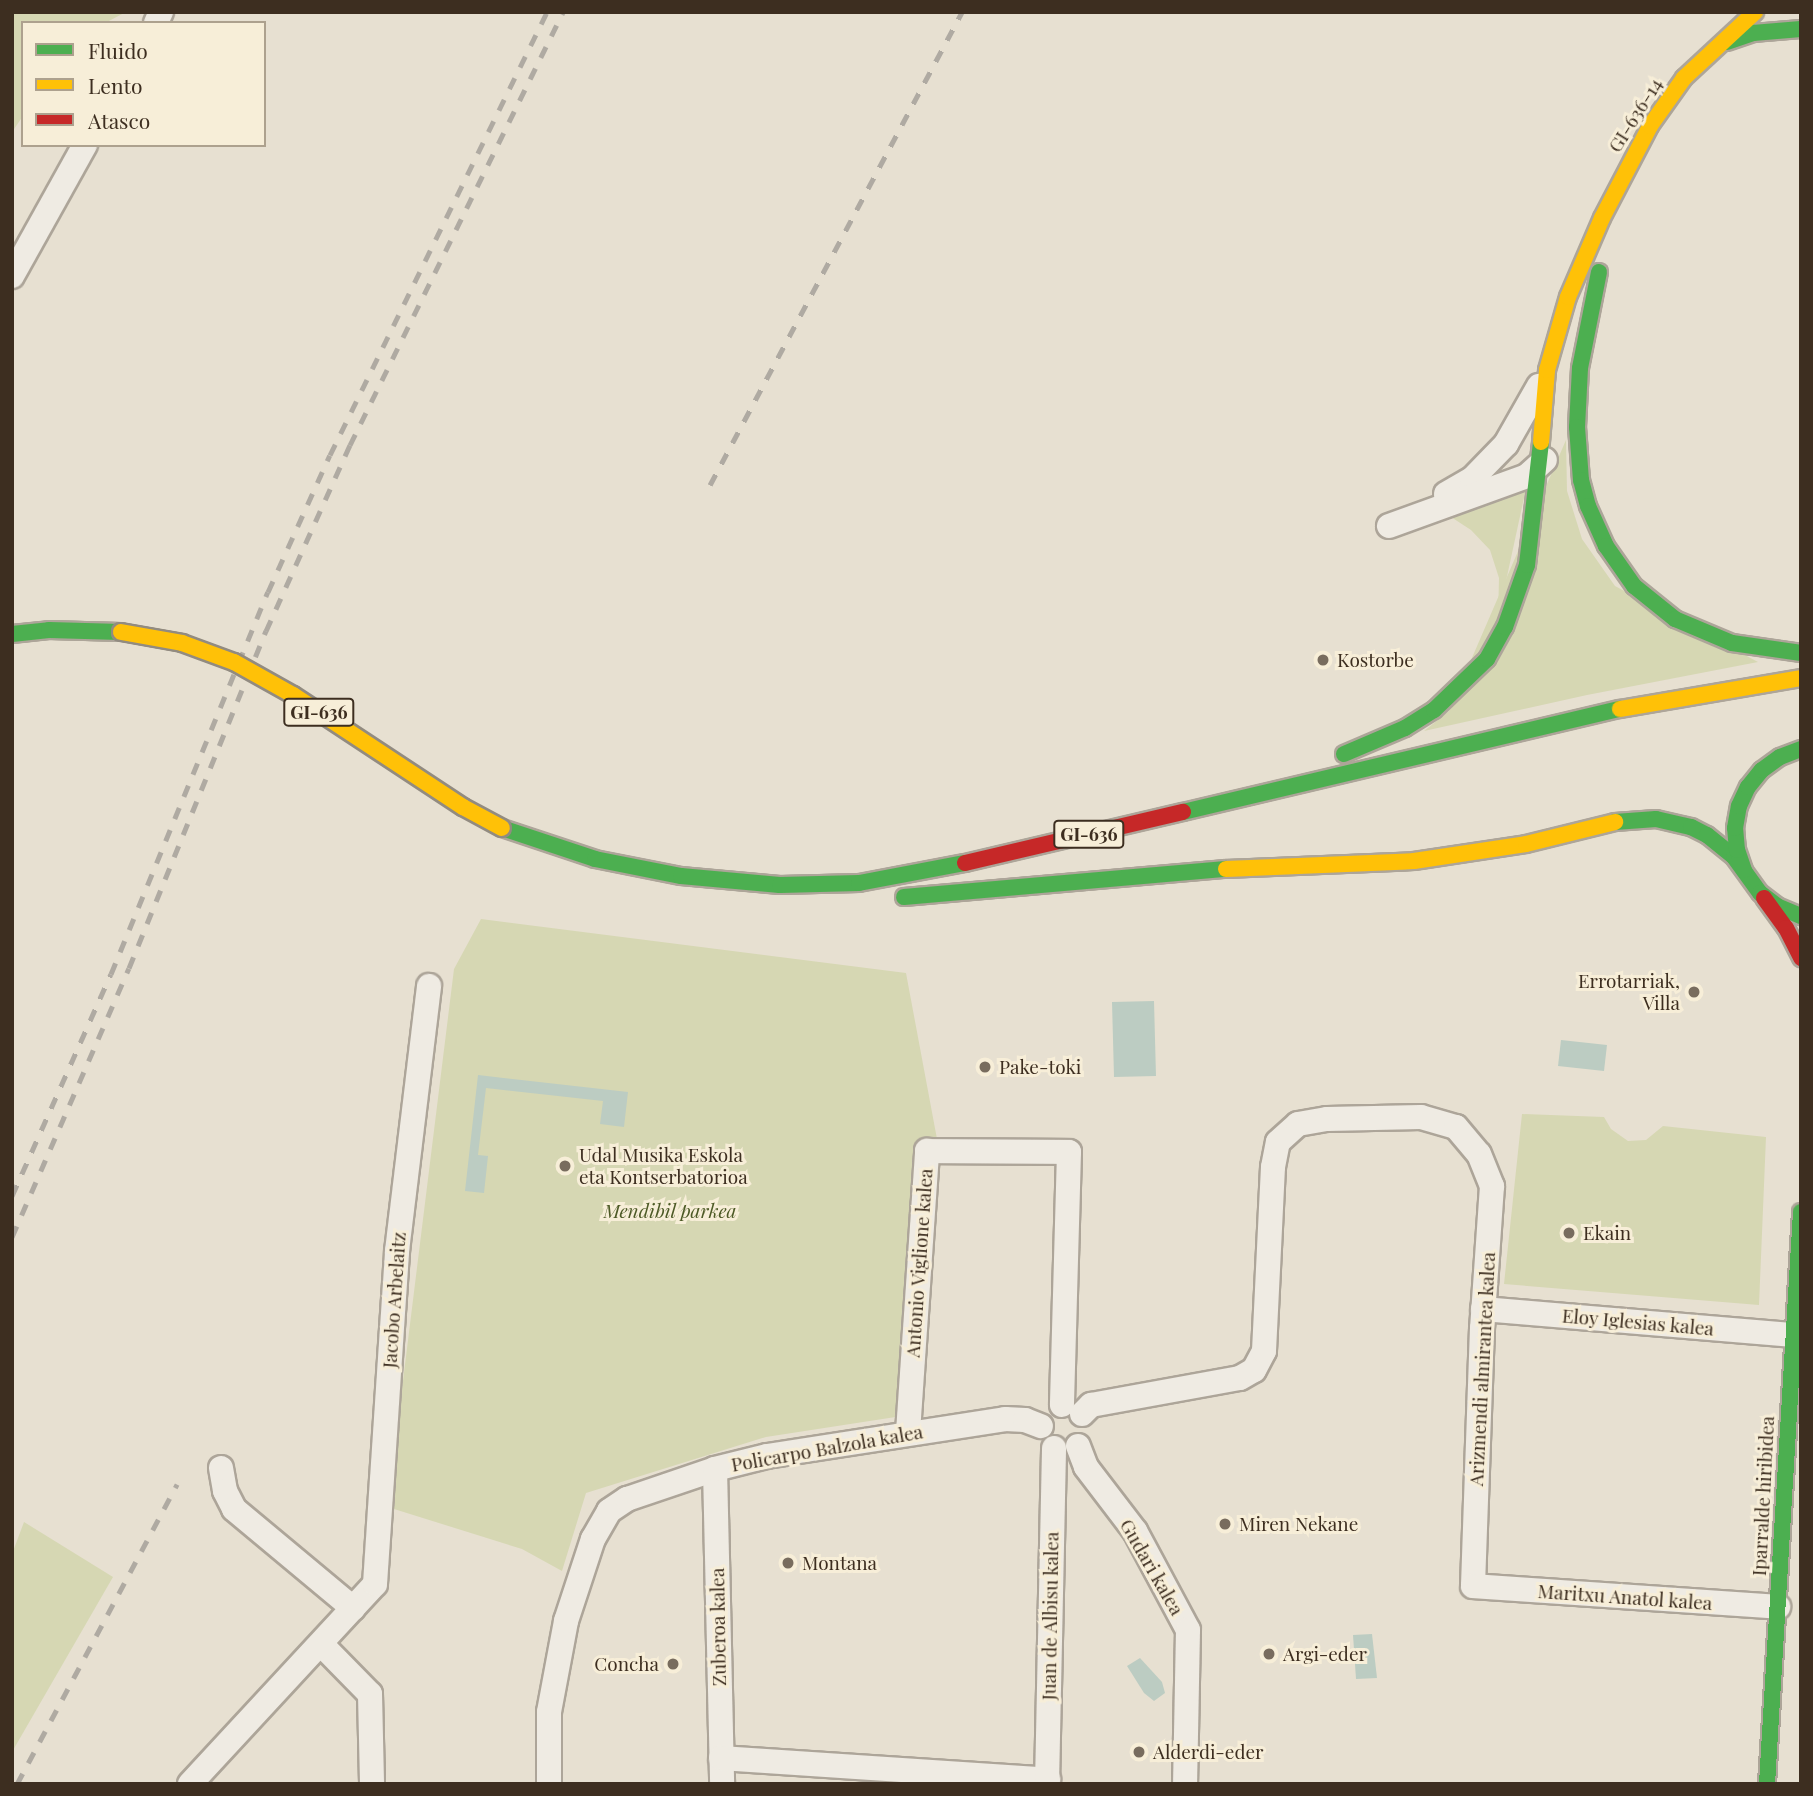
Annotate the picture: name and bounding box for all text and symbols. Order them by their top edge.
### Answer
legend [21,21,266,147]
text: Fluido [88,36,148,64]
text: Lento [88,71,142,99]
street label: GI-636-14 [1603,74,1667,156]
text: Atasco [88,106,150,134]
place label: Kostorbe [1337,649,1414,671]
marker: Kostorbe [1315,652,1331,668]
road number: GI-636 [282,698,356,726]
road number: GI-636 [1052,820,1126,848]
place label: Errotarriak, Villa [1578,970,1680,1014]
marker: Errotarriak, Villa [1686,984,1702,1000]
place label: Pake-toki [999,1056,1081,1078]
marker: Pake-toki [977,1059,993,1075]
place label: Udal Musika Eskola eta Kontserbatorioa [579,1144,748,1188]
marker: Udal Musika Eskola eta Kontserbatorioa [557,1158,573,1174]
street label: Antonio Viglione kalea [901,1167,937,1359]
park label: Mendibil parkea [603,1200,737,1222]
place label: Ekain [1583,1222,1631,1244]
marker: Ekain [1561,1225,1577,1241]
street label: Jacobo Arbelaitz [378,1231,410,1369]
street label: Arizmendi almirantea kalea [1464,1251,1500,1487]
street label: Eloy Iglesias kalea [1561,1304,1715,1340]
street label: Iparralde hiribidea [1747,1415,1779,1577]
street label: Policarpo Balzola kalea [729,1420,925,1476]
place label: Miren Nekane [1239,1513,1358,1535]
street label: Gudari kalea [1115,1515,1189,1619]
marker: Miren Nekane [1217,1516,1233,1532]
street label: Juan de Albisu kalea [1037,1531,1063,1701]
place label: Montana [802,1552,877,1574]
marker: Montana [780,1555,796,1571]
street label: Zuberoa kalea [706,1567,730,1687]
street label: Maritxu Anatol kalea [1536,1579,1714,1615]
place label: Argi-eder [1283,1643,1367,1665]
marker: Argi-eder [1261,1646,1277,1662]
place label: Concha [594,1653,659,1675]
marker: Concha [665,1656,681,1672]
place label: Alderdi-eder [1153,1741,1263,1763]
marker: Alderdi-eder [1131,1744,1147,1760]

